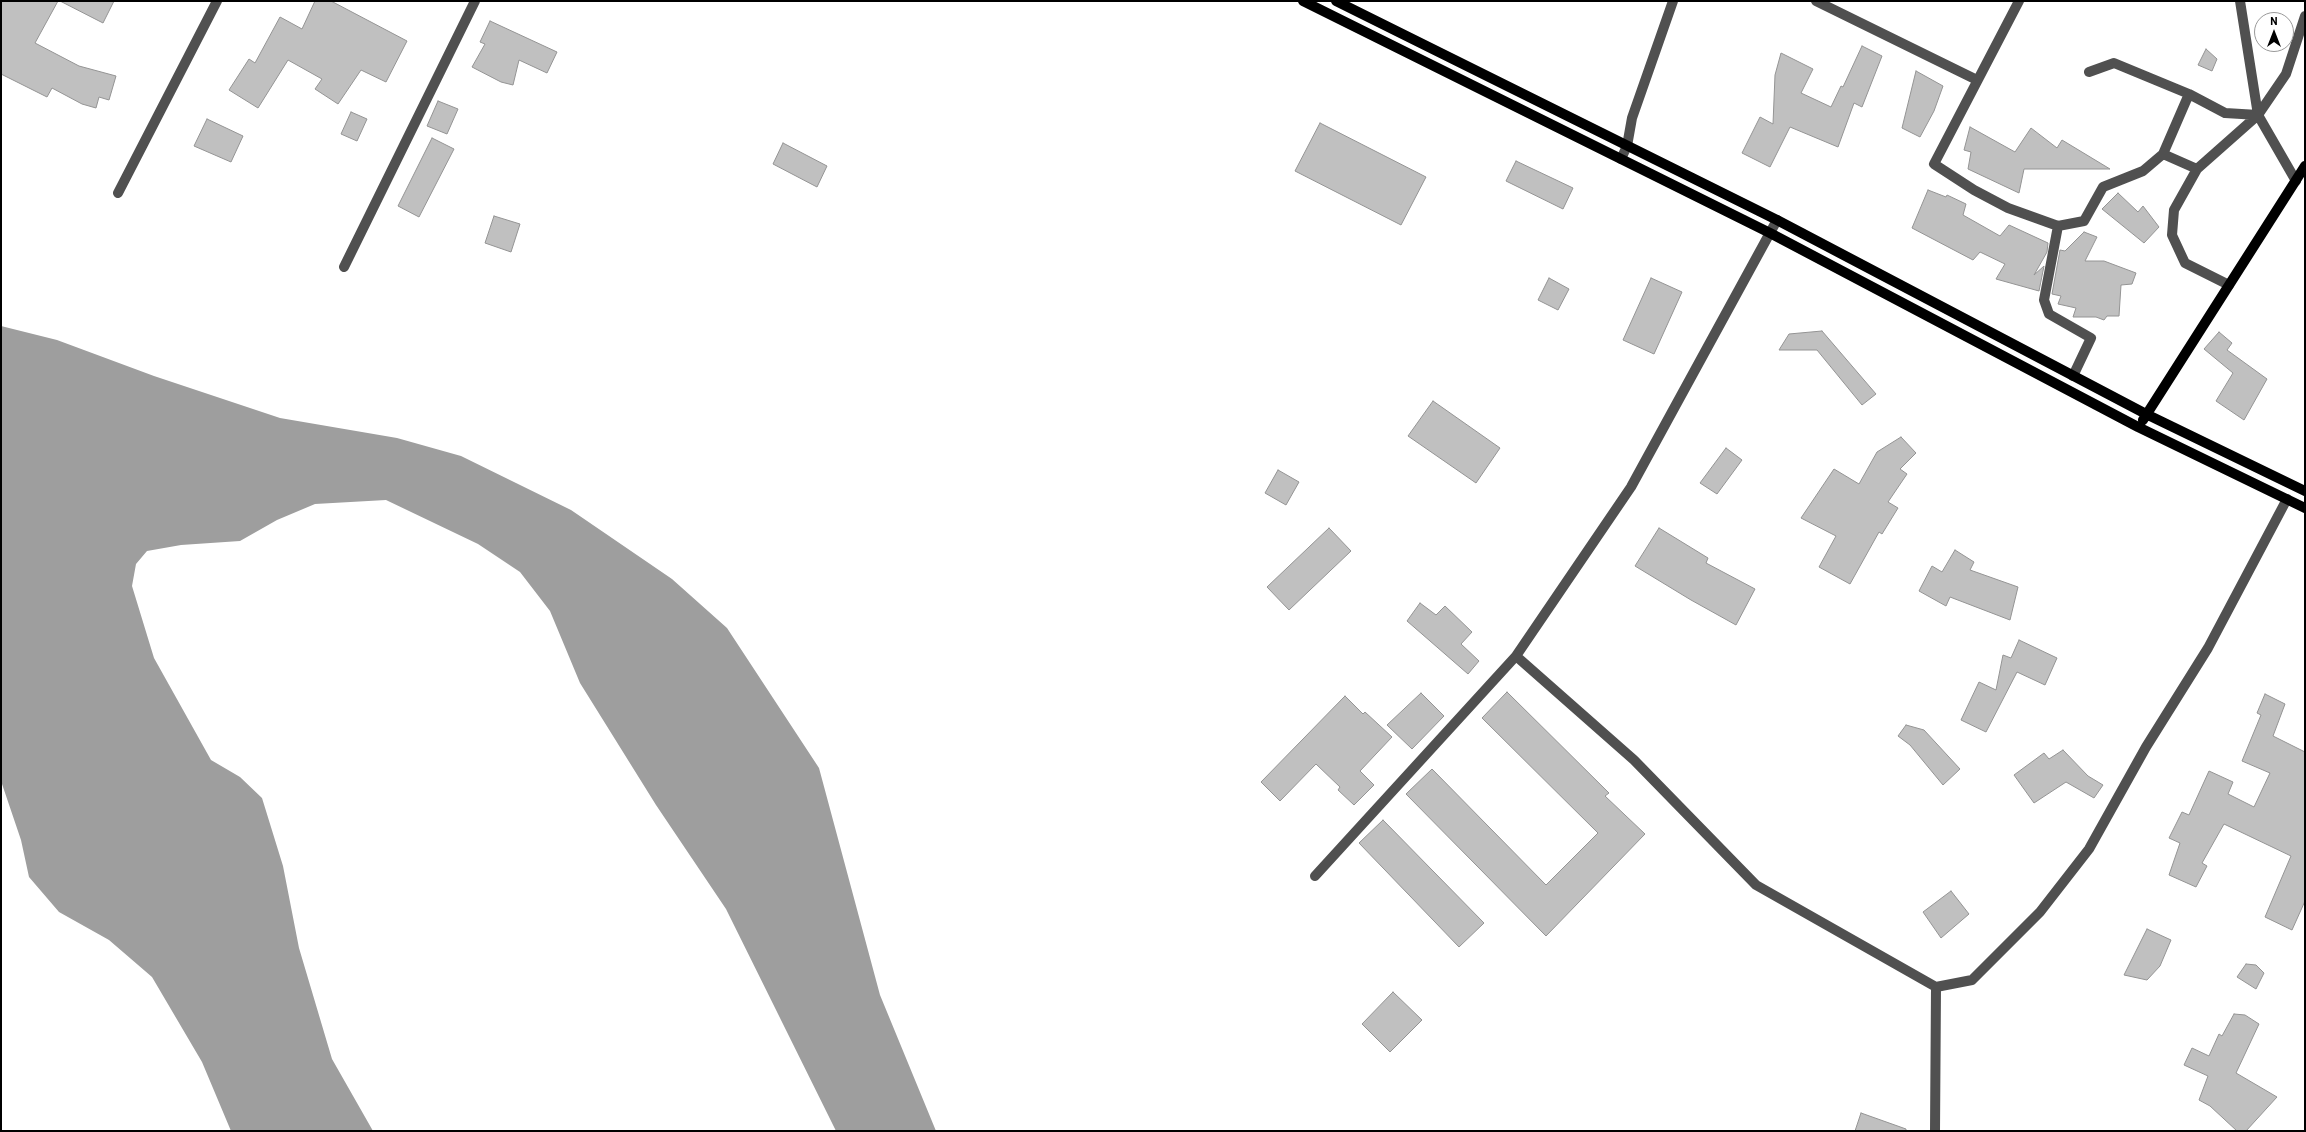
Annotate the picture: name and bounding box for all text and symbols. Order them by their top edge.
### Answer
north arrow [2254,12,2294,52]
text: N [2270,14,2278,27]

